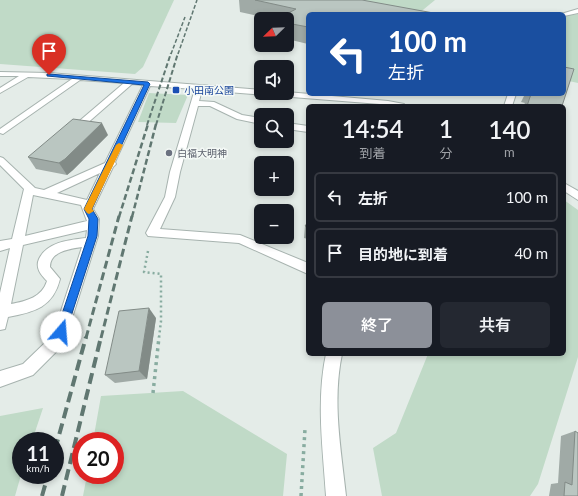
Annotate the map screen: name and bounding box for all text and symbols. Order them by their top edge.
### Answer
north arrow [254,12,294,52]
map controls [254,12,294,244]
text: 100 m [388,24,467,58]
icon: left [322,28,374,80]
pin [32,34,66,75]
icon: arrive [38,40,60,62]
button: sound [254,60,294,100]
text: 左折 [388,61,424,83]
place label: 小田南公園 [184,84,234,96]
marker: 小田南公園 [171,85,181,95]
button: search [254,108,294,148]
text: 14:54 [342,114,403,143]
text: 1 [439,114,453,143]
text: 140 [489,115,530,144]
text: m [504,144,515,160]
text: 到着 [360,145,386,161]
text: 分 [439,145,453,161]
place label: 白福大明神 [177,147,227,159]
marker: 白福大明神 [164,148,174,158]
button: + [254,156,294,196]
icon: left [324,186,346,208]
text: 100 m [506,188,548,206]
text: 左折 [358,189,388,207]
button: − [254,204,294,244]
icon: arrive [324,242,346,264]
text: 40 m [514,244,548,262]
text: 目的地に到着 [358,245,448,263]
button: 終了 [322,302,432,348]
button: 共有 [440,302,550,348]
position arrow [40,311,82,353]
speed limit sign: 20 [72,432,124,484]
text: 11 [26,441,50,465]
text: km/h [26,462,50,474]

